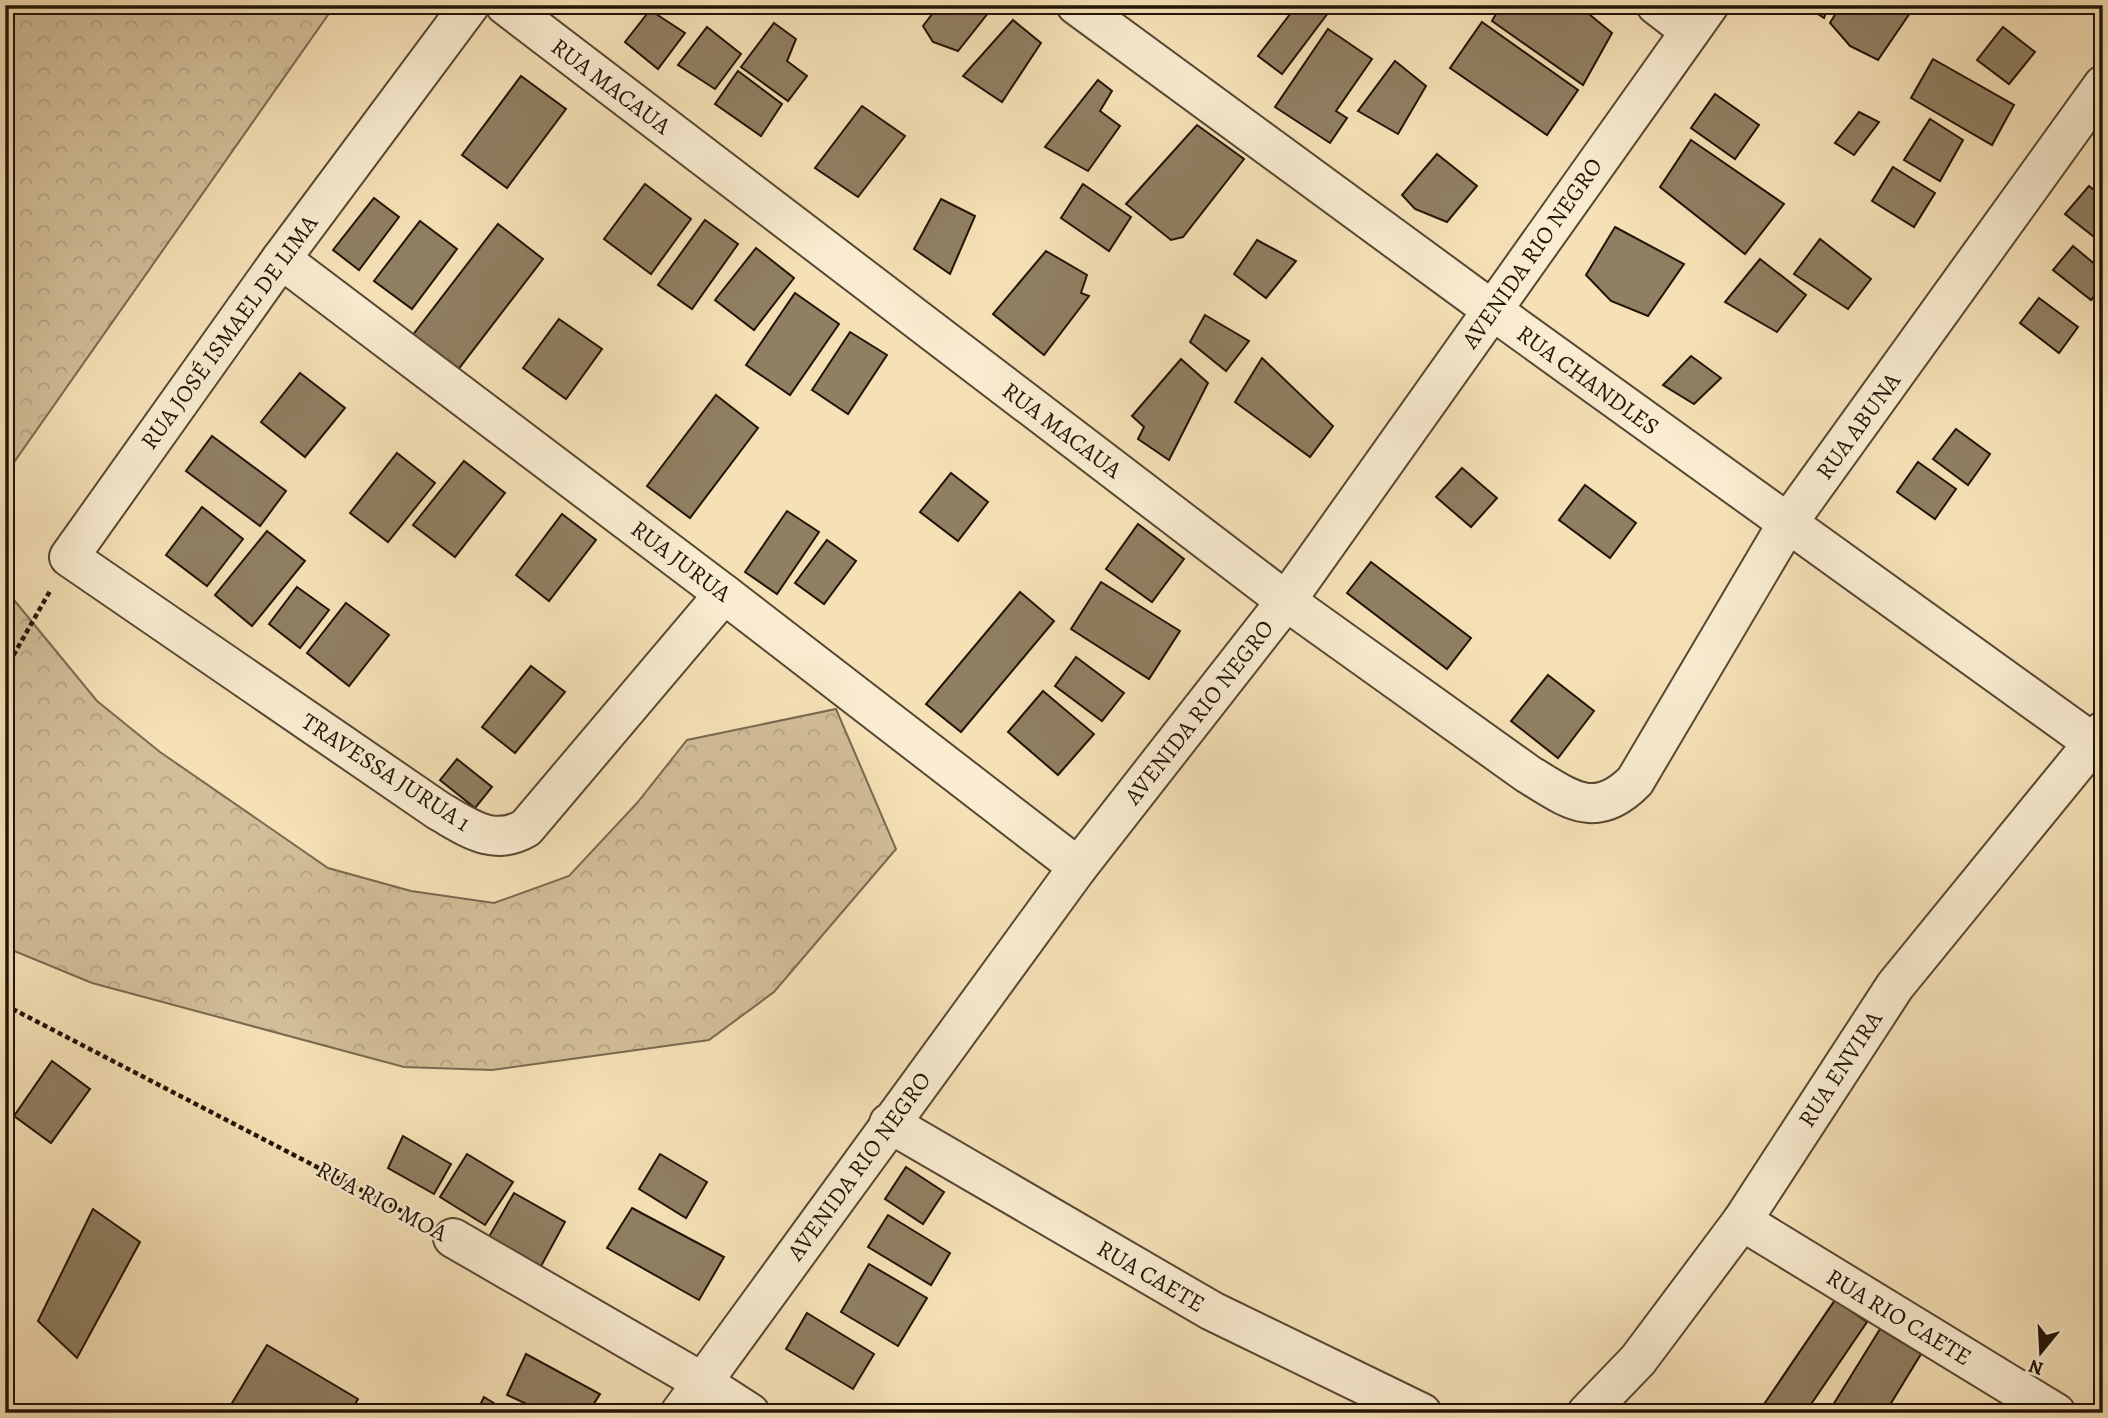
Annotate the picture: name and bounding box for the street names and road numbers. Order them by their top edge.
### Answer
street label: RUA MACAUA [545,30,678,142]
street label: AVENIDA RIO NEGRO [1454,151,1610,355]
street label: RUA JOSÉ ISMAEL DE LIMA [133,208,326,456]
street label: RUA CHANDLES [1510,317,1666,443]
street label: RUA ABUNA [1808,365,1908,486]
street label: RUA MACAUA [996,374,1129,486]
street label: RUA JURUA [624,513,738,610]
street label: AVENIDA RIO NEGRO [1116,613,1281,812]
street label: TRAVESSA JURUA 1 [295,705,477,839]
street label: RUA ENVIRA [1791,1004,1890,1133]
street label: AVENIDA RIO NEGRO [779,1065,938,1268]
street label: RUA RIO MOA [311,1153,454,1249]
street label: RUA CAETE [1091,1232,1211,1320]
street label: RUA RIO CAETE [1820,1261,1978,1373]

